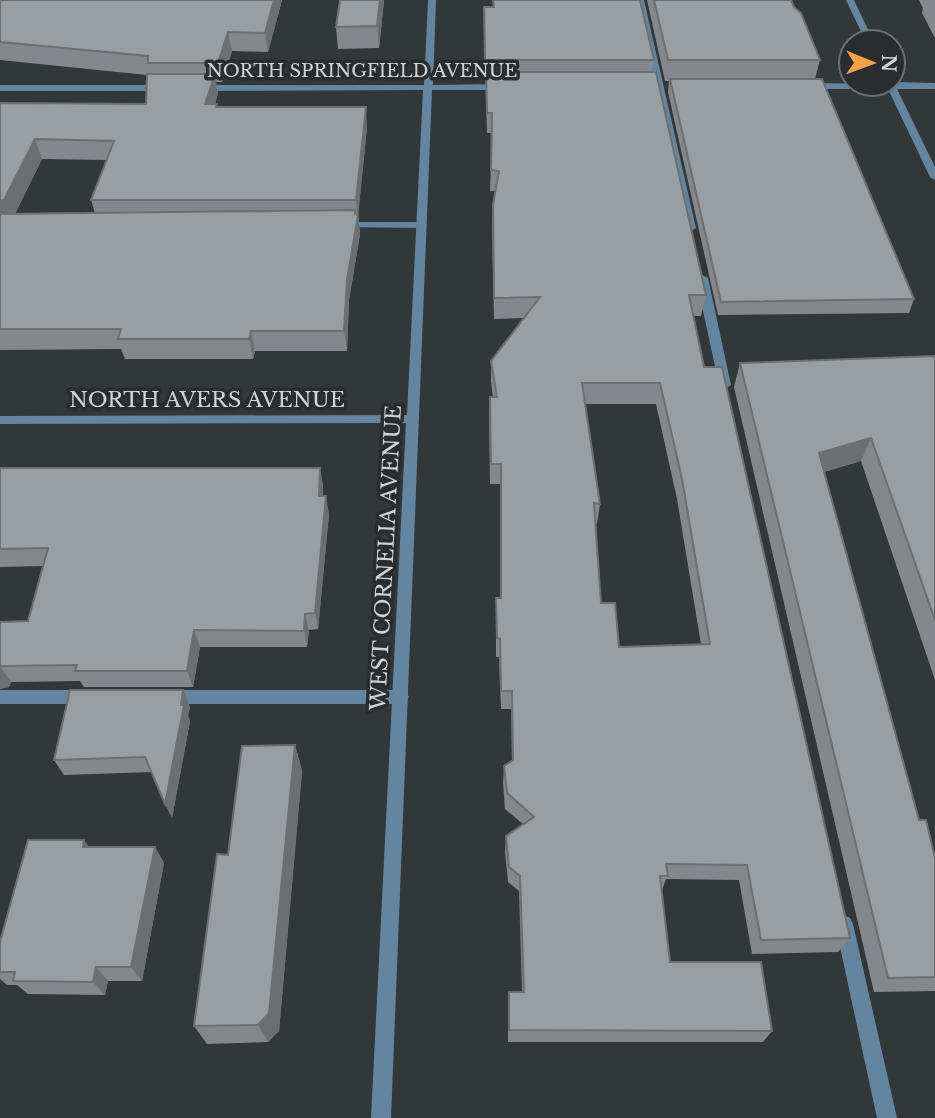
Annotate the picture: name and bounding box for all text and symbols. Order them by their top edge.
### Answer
north arrow [837,28,907,98]
text: N [877,54,900,73]
street label: NORTH SPRINGFIELD AVENUE [207,60,517,82]
street label: NORTH AVERS AVENUE [69,387,345,413]
street label: WEST CORNELIA AVENUE [365,405,407,712]

